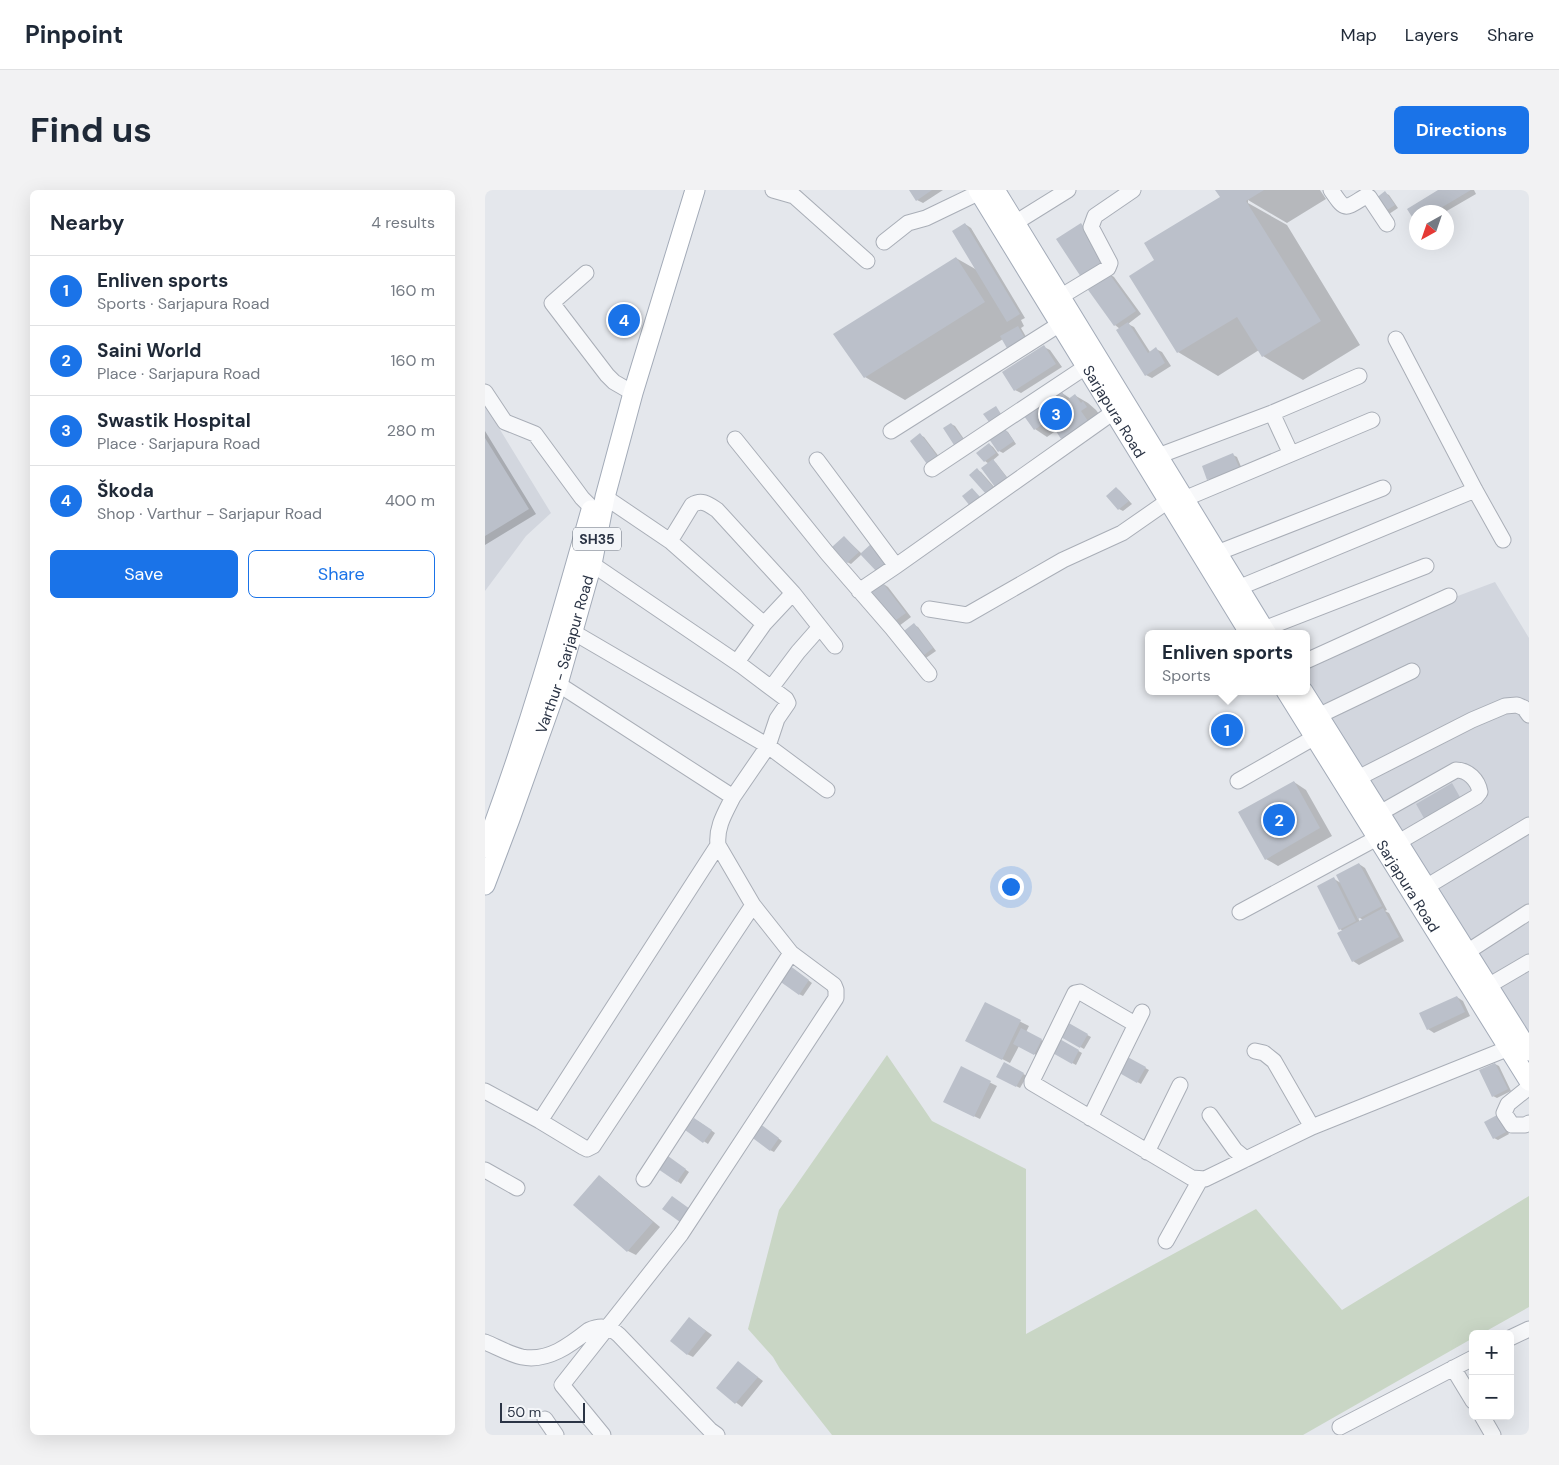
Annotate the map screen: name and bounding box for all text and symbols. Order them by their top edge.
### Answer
text: Pinpoint [25,19,123,50]
text: Map [1341,23,1377,47]
text: Layers [1405,23,1459,47]
text: Share [1487,23,1534,47]
button: Directions [1394,106,1529,154]
text: Find us [30,107,152,153]
north arrow [1409,205,1454,250]
text: Nearby [50,209,124,237]
text: 4 results [371,212,435,233]
text: Enliven sports [97,268,228,293]
text: 1 [63,280,69,301]
text: 160 m [391,280,435,301]
text: Sports · Sarjapura Road [97,293,270,314]
pin: 4 [608,301,640,339]
text: Saini World [97,338,201,363]
text: 2 [61,350,71,371]
text: 160 m [391,350,435,371]
street label: Sarjapura Road [1078,362,1150,462]
text: Place · Sarjapura Road [97,363,260,384]
pin: 3 [1040,395,1072,433]
text: Swastik Hospital [97,408,251,433]
text: 3 [61,420,71,441]
text: 280 m [387,420,435,441]
text: Place · Sarjapura Road [97,433,260,454]
text: Škoda [97,478,154,503]
text: 4 [61,490,71,511]
text: 400 m [385,490,435,511]
text: Shop · Varthur - Sarjapur Road [97,503,322,524]
road number: SH35 [573,528,621,550]
button: Save [50,550,238,598]
button: Share [248,550,435,598]
street label: Varthur - Sarjapur Road [531,573,598,736]
popup [1145,630,1310,695]
text: Enliven sports [1162,640,1293,665]
text: Sports [1162,665,1211,686]
pin: 1 [1211,711,1243,749]
pin: 2 [1263,801,1295,839]
street label: Sarjapura Road [1371,836,1444,936]
your location [998,874,1024,900]
map controls [1469,1330,1514,1420]
button: + [1469,1330,1514,1375]
button: − [1469,1375,1514,1420]
scale bar [500,1400,585,1423]
text: 50 m [507,1403,541,1421]

